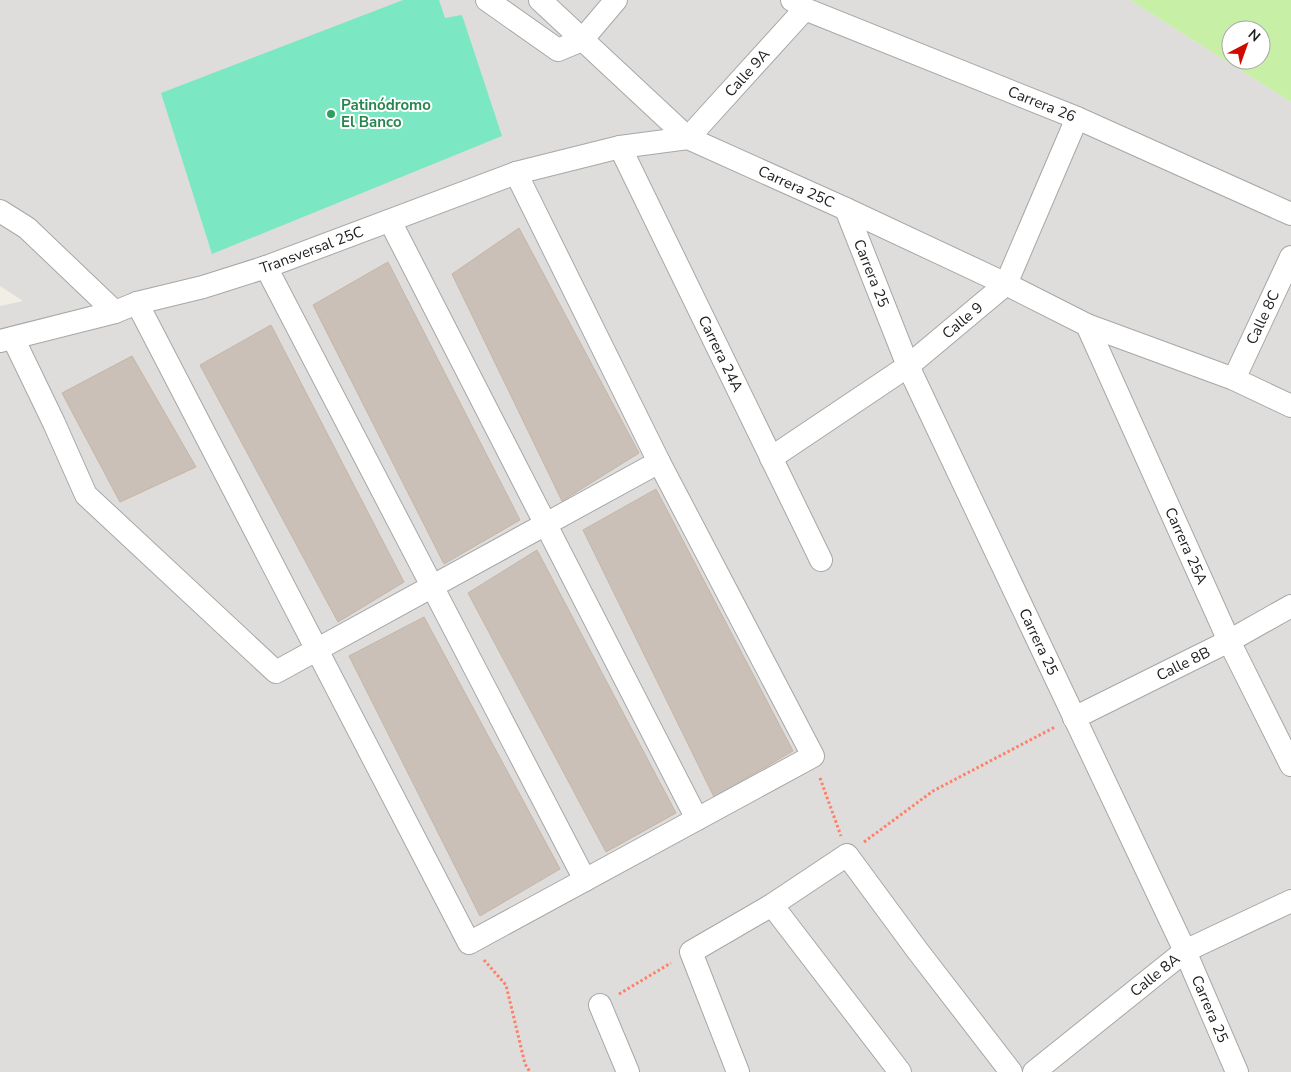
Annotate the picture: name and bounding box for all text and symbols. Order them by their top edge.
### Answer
north arrow [1221,20,1271,70]
text: N [1244,25,1264,46]
street label: Calle 9A [720,44,774,101]
street label: Carrera 26 [1005,81,1079,127]
place label: Patinódromo El Banco [341,95,431,132]
marker: Patinódromo El Banco [325,108,337,120]
street label: Carrera 25C [755,161,838,212]
street label: Transversal 25C [257,221,366,278]
street label: Carrera 25 [849,236,894,310]
street label: Calle 8C [1242,287,1284,348]
street label: Calle 9 [938,298,987,343]
street label: Carrera 24A [694,312,748,395]
street label: Carrera 25A [1160,504,1212,588]
street label: Carrera 25 [1014,605,1063,678]
street label: Calle 8B [1153,642,1214,686]
street label: Calle 8A [1126,949,1184,1001]
street label: Carrera 25 [1187,972,1233,1046]

